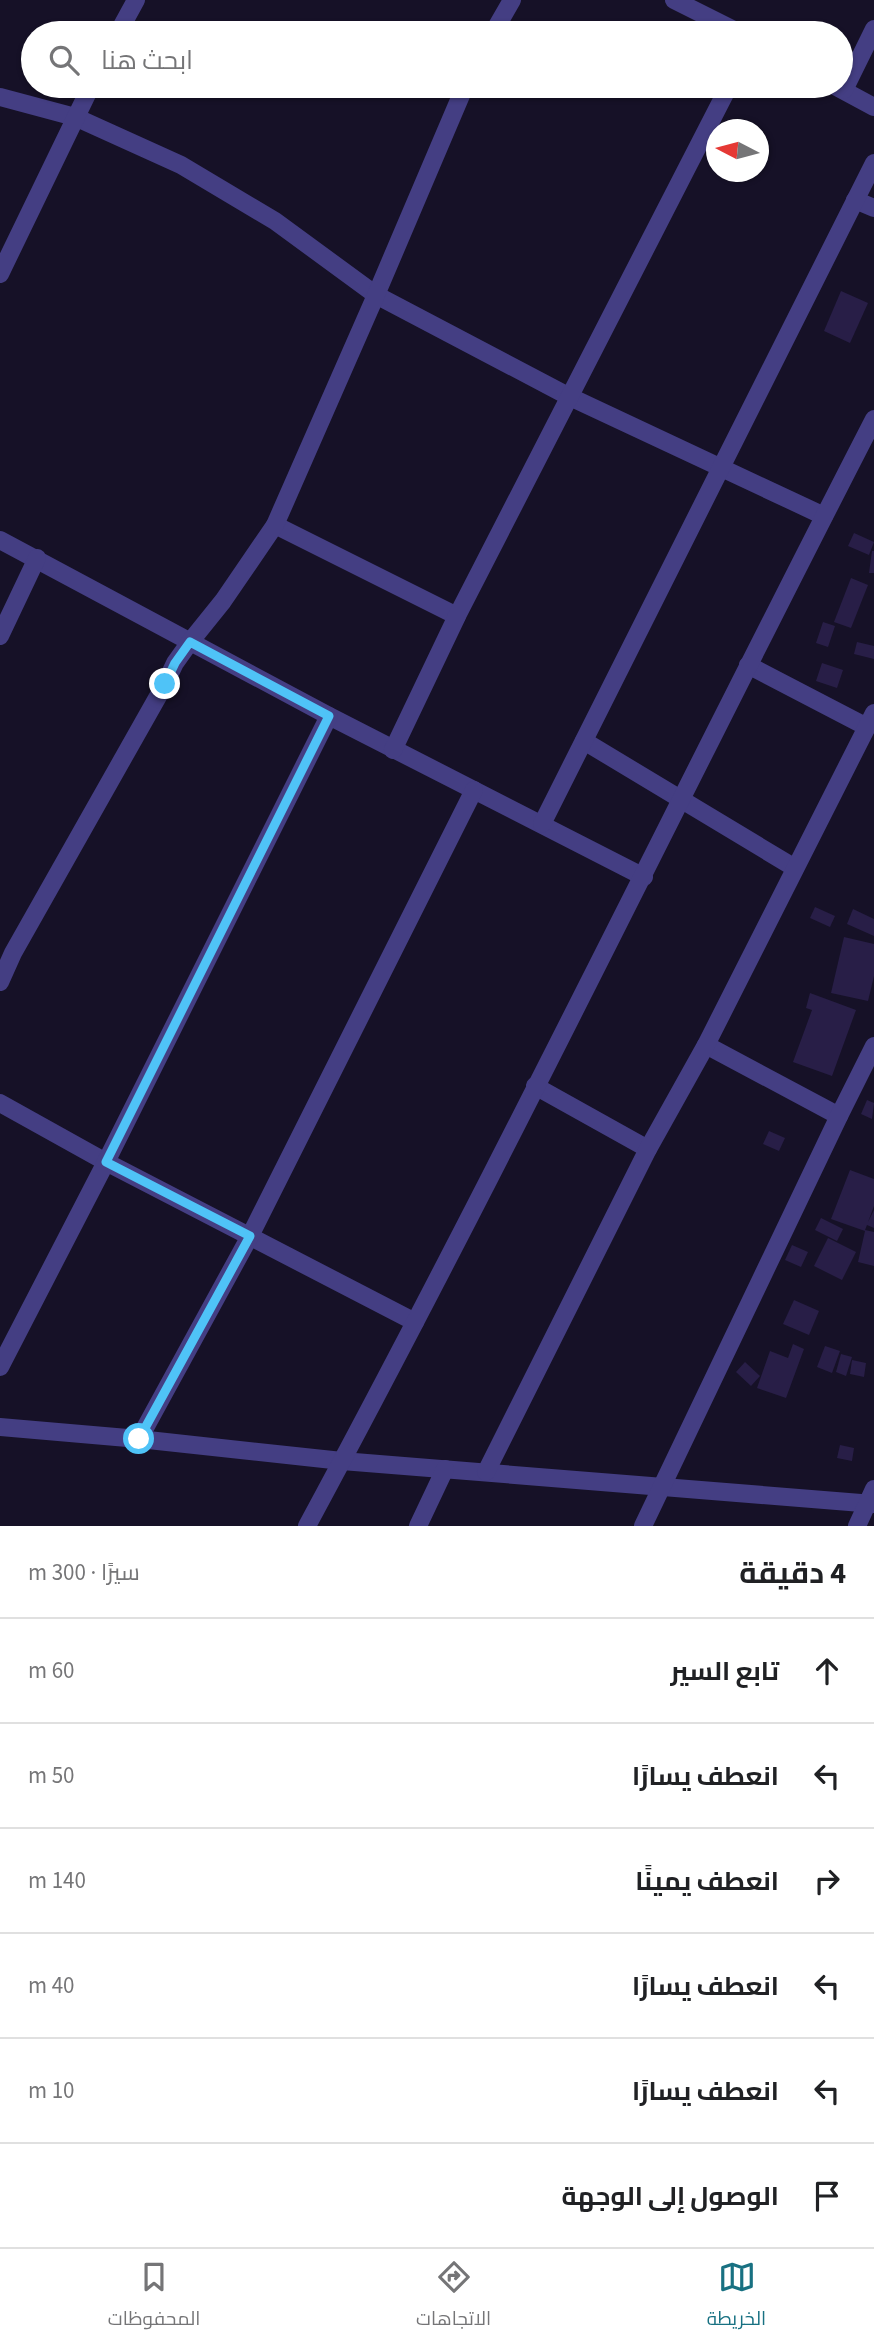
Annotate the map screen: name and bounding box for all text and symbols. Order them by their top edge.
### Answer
search box [21,21,853,98]
icon: search [45,41,83,79]
text: ابحث هنا [101,42,193,79]
north arrow [706,119,769,182]
route end [149,668,180,699]
route start [123,1423,154,1454]
text: 4 دقيقة [739,1552,846,1595]
text: سيرًا · 300 m [28,1556,140,1589]
icon: ahead [808,1652,846,1690]
text: تابع السير [670,1653,779,1690]
text: 60 m [28,1654,75,1687]
icon: left [808,1757,846,1795]
text: انعطف يسارًا [632,1758,779,1795]
text: 50 m [28,1759,75,1792]
icon: right [808,1862,846,1900]
text: انعطف يمينًا [635,1863,779,1900]
text: 140 m [28,1864,86,1897]
icon: left [808,1967,846,2005]
text: انعطف يسارًا [632,1968,779,2005]
text: 40 m [28,1969,75,2002]
icon: left [808,2072,846,2110]
text: انعطف يسارًا [632,2073,779,2110]
text: 10 m [28,2074,75,2107]
icon: arrive [808,2177,846,2215]
text: الوصول إلى الوجهة [561,2178,779,2215]
tab: المحفوظات [108,2258,200,2336]
tab: الاتجاهات [416,2258,491,2336]
tab: الخريطة [707,2258,766,2336]

